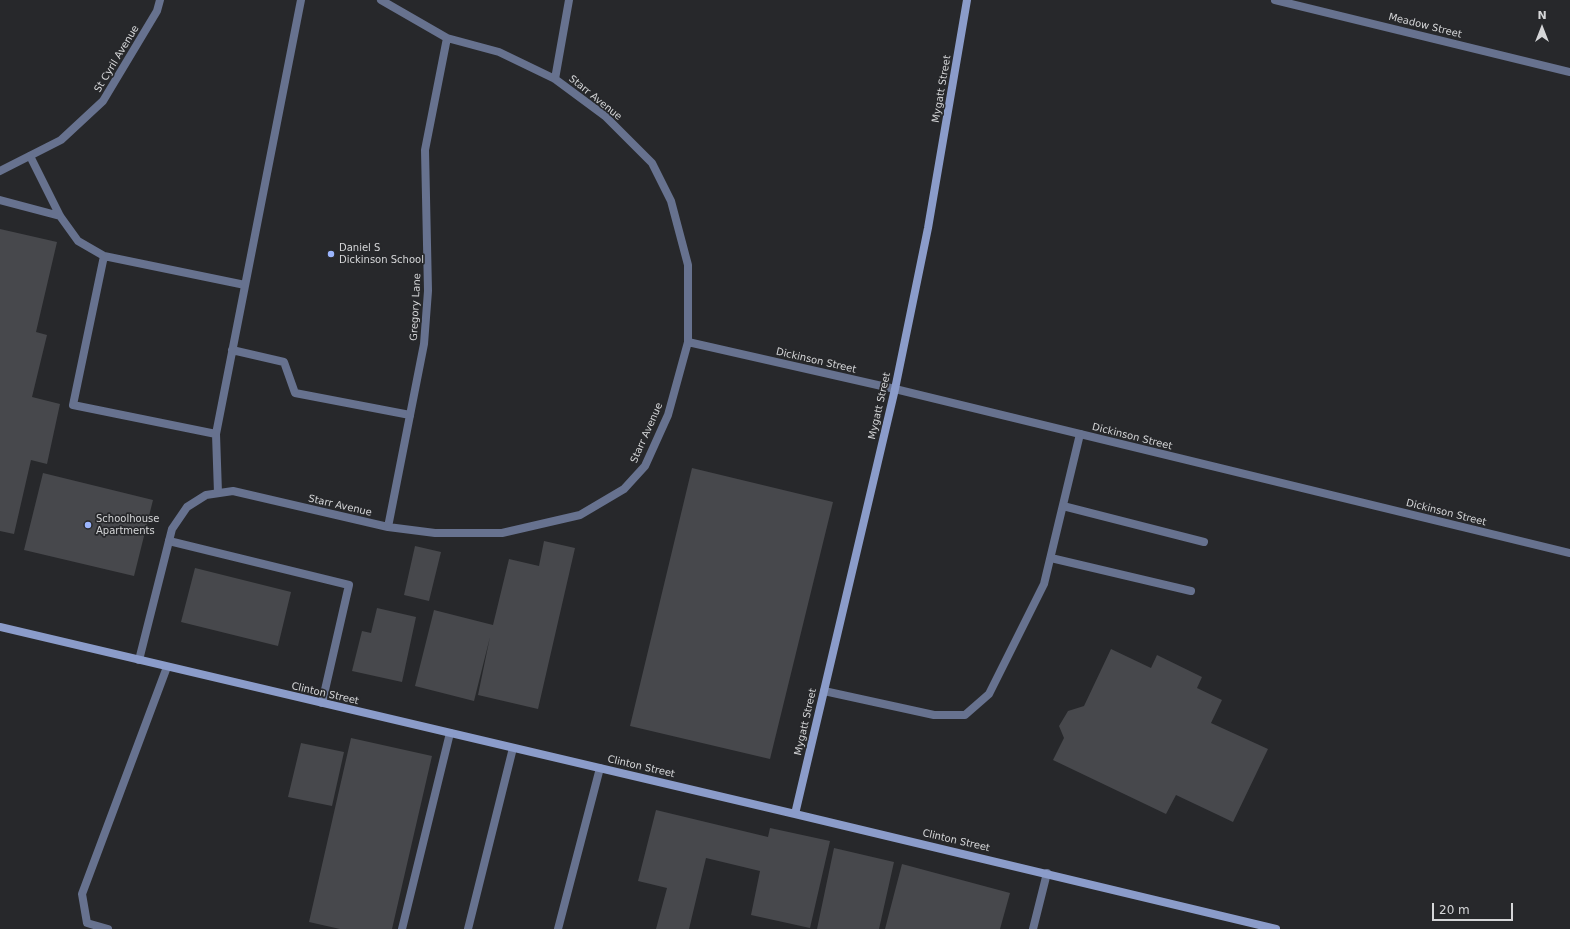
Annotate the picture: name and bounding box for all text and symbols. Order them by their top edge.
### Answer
north arrow [1522,8,1562,48]
text: N [1537,9,1547,22]
street label: Meadow Street [1387,11,1463,41]
street label: St Cyril Avenue [92,23,142,95]
street label: Mygatt Street [930,54,954,124]
street label: Starr Avenue [566,73,624,123]
place label: Daniel S Dickinson School [339,242,424,266]
marker: Daniel S Dickinson School [326,249,336,259]
street label: Gregory Lane [408,273,424,341]
street label: Dickinson Street [775,346,857,376]
street label: Mygatt Street [866,371,894,441]
street label: Starr Avenue [628,401,666,465]
street label: Dickinson Street [1091,421,1173,453]
street label: Starr Avenue [307,493,373,519]
street label: Dickinson Street [1405,497,1487,529]
place label: Schoolhouse Apartments [96,513,159,536]
marker: Schoolhouse Apartments [83,520,93,530]
street label: Clinton Street [290,680,360,708]
street label: Mygatt Street [792,687,820,757]
street label: Clinton Street [606,753,676,781]
street label: Clinton Street [921,827,991,855]
scale bar [1434,895,1515,921]
text: 20 m [1439,903,1470,917]

